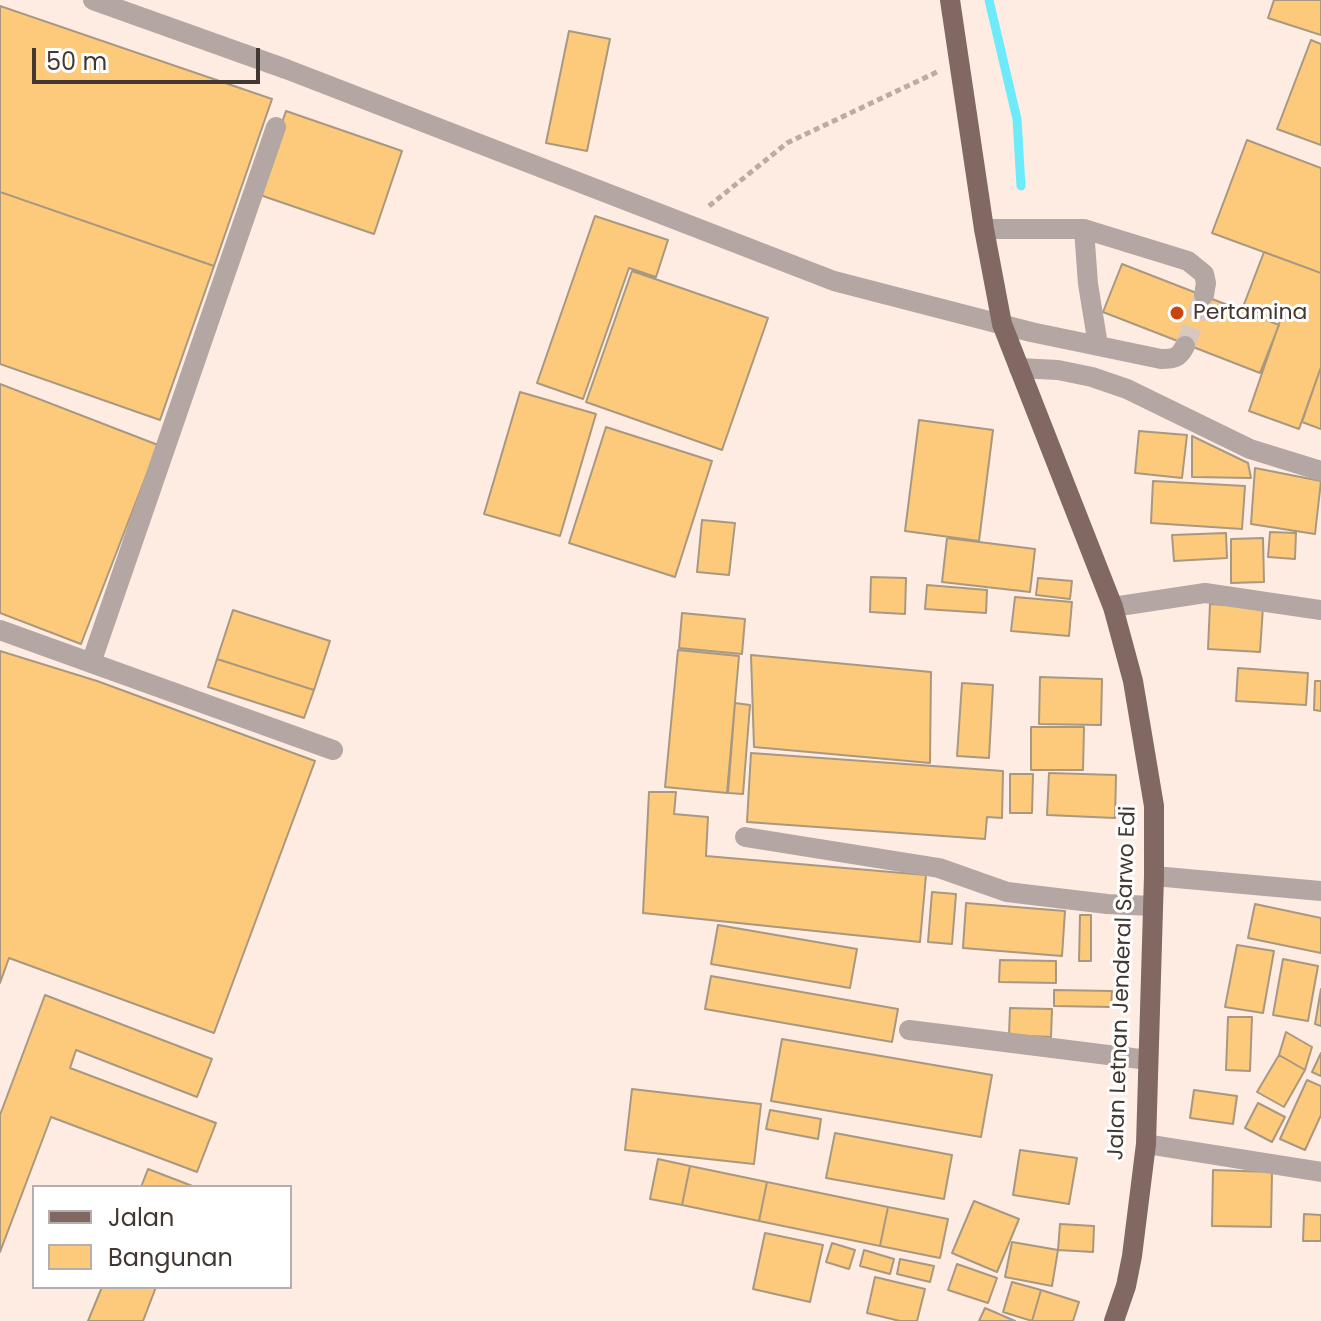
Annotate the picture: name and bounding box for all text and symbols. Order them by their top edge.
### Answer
scale bar [36,32,264,82]
text: 50 m [46,45,107,78]
place label: Pertamina [1193,300,1307,326]
marker: Pertamina [1168,304,1186,322]
street label: Jalan Letnan Jenderal Sarwo Edi [1104,805,1142,1161]
legend [32,1185,292,1289]
text: Jalan [108,1201,174,1234]
text: Bangunan [108,1241,233,1274]

